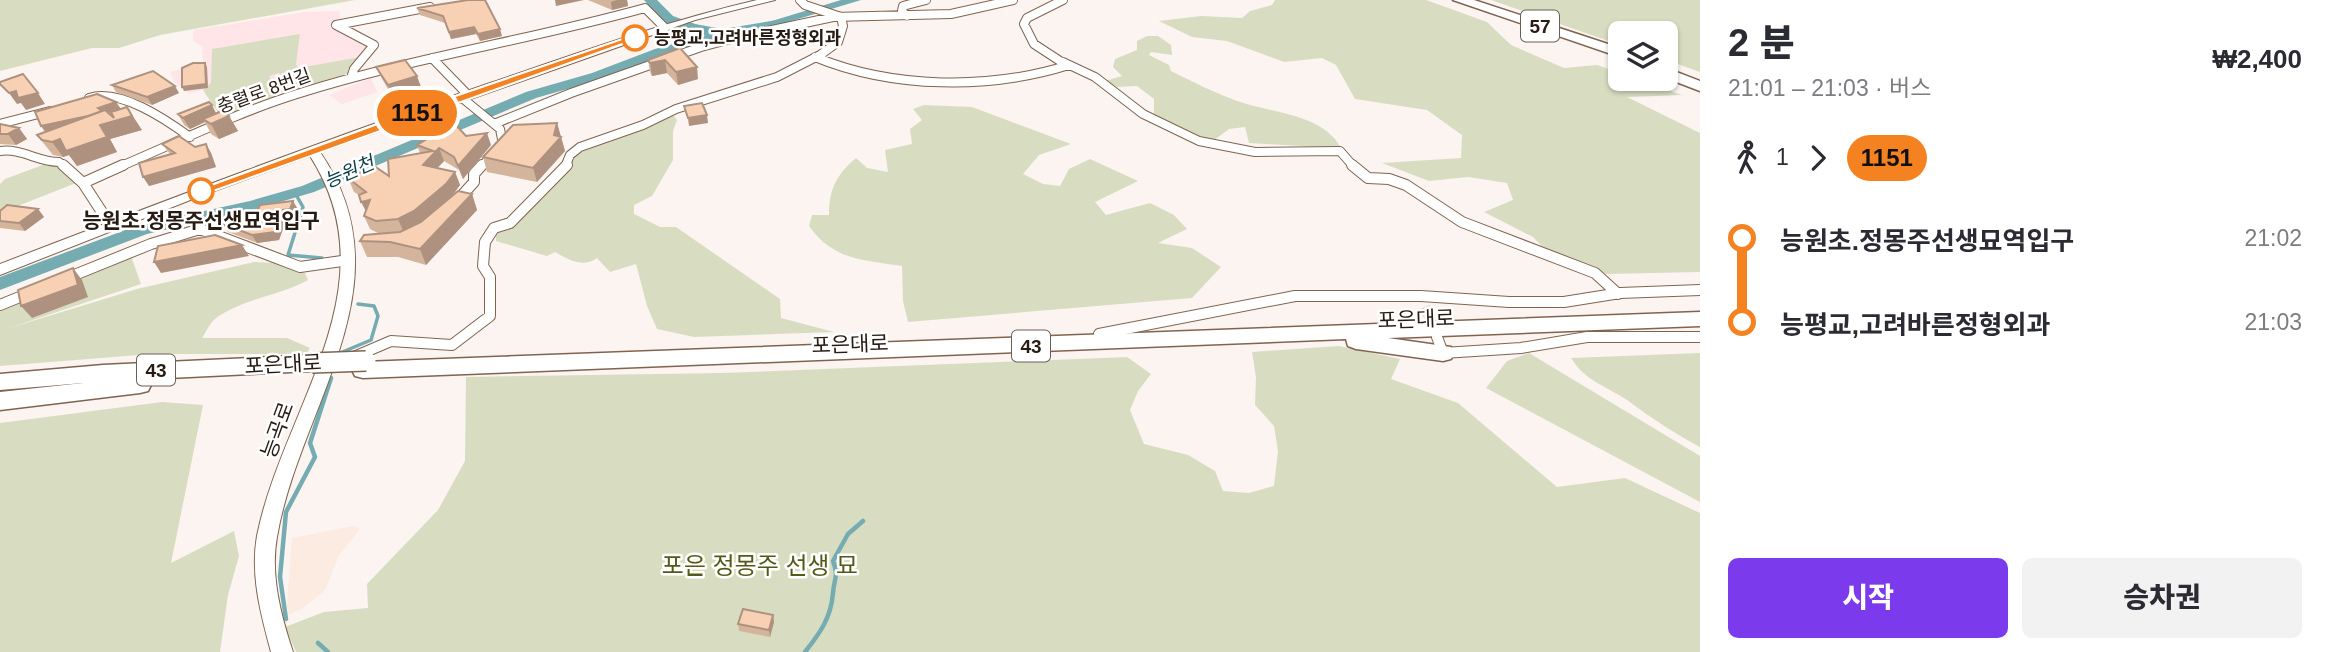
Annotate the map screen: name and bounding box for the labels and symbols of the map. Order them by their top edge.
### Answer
road number: 57 [1521,10,1559,42]
marker: 능평교,고려바른정형외과 [622,25,648,51]
place label: 능평교,고려바른정형외과 [654,28,842,48]
street label: 충렬로 8번길 [215,65,313,117]
line badge: 1151 [368,90,466,136]
water label: 능원천 [321,151,379,192]
marker: 능원초.정몽주선생묘역입구 [188,178,214,204]
place label: 능원초.정몽주선생묘역입구 [82,209,320,232]
street label: 포은대로 [1377,306,1455,332]
road number: 43 [1012,330,1050,362]
street label: 포은대로 [811,331,889,357]
street label: 포은대로 [244,350,322,378]
road number: 43 [137,354,175,386]
street label: 능곡로 [256,399,298,461]
park label: 포은 정몽주 선생 묘 [662,552,858,579]

